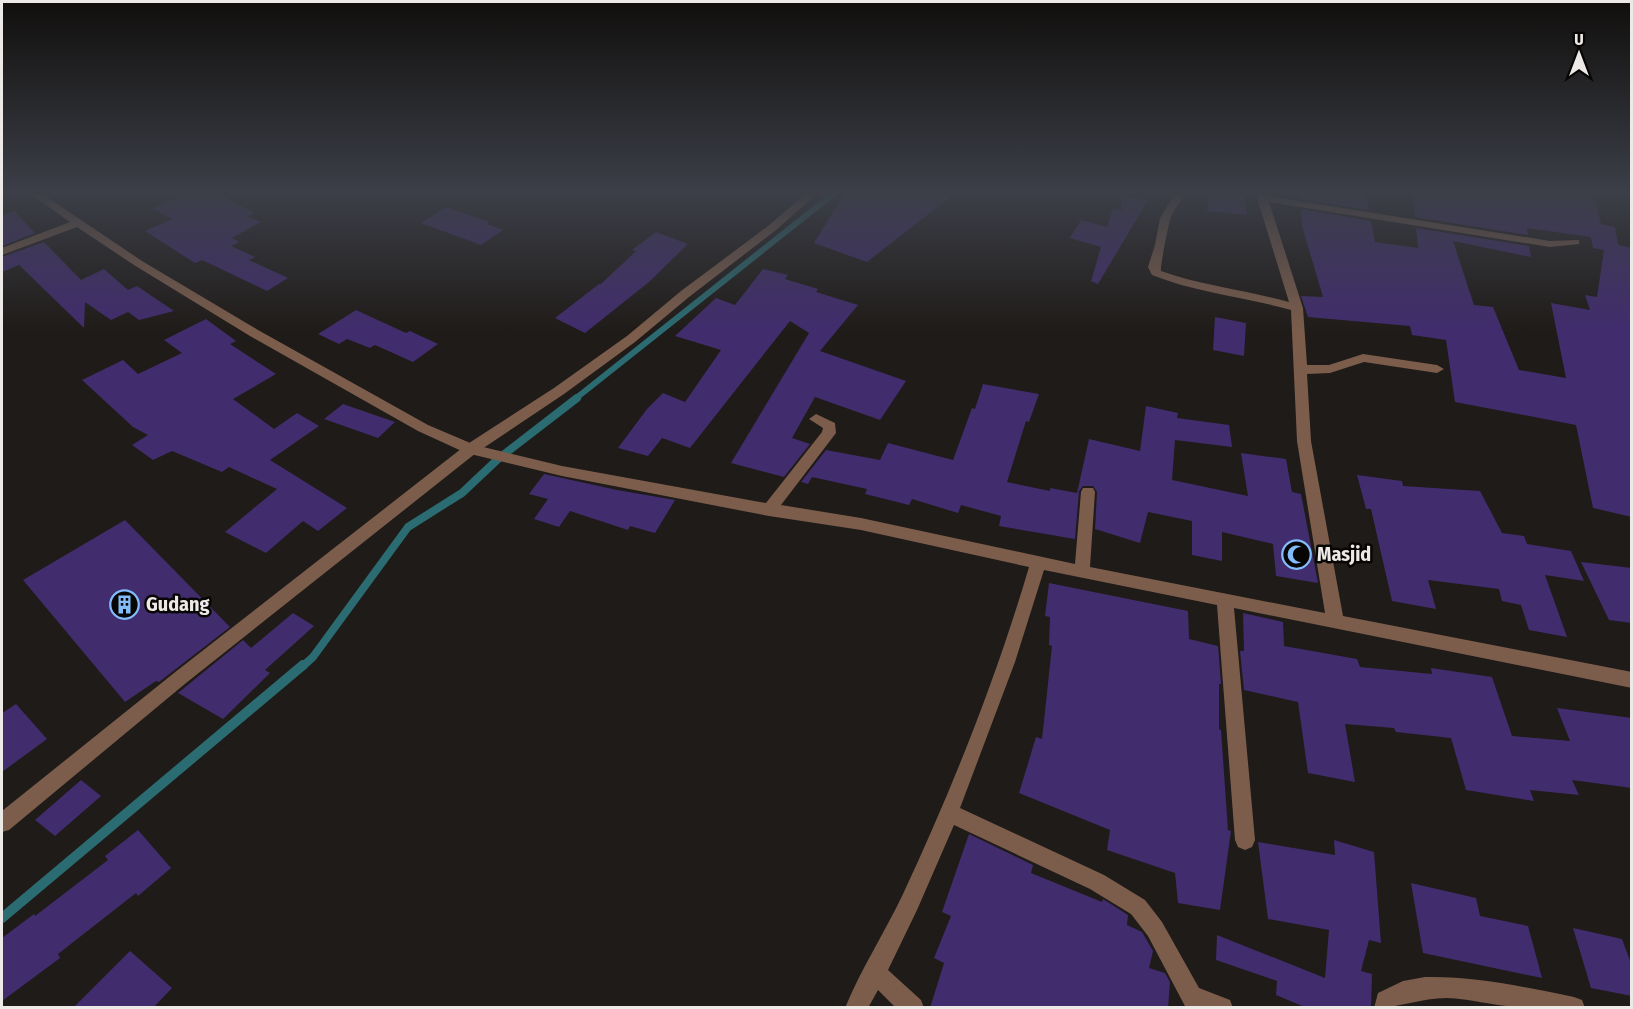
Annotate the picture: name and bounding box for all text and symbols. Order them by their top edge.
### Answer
north arrow [1549,24,1609,84]
text: U [1574,30,1584,49]
mosque icon: Masjid [1280,538,1312,570]
place label: Masjid [1317,542,1371,566]
building icon: Gudang [109,588,141,620]
place label: Gudang [146,592,209,616]

